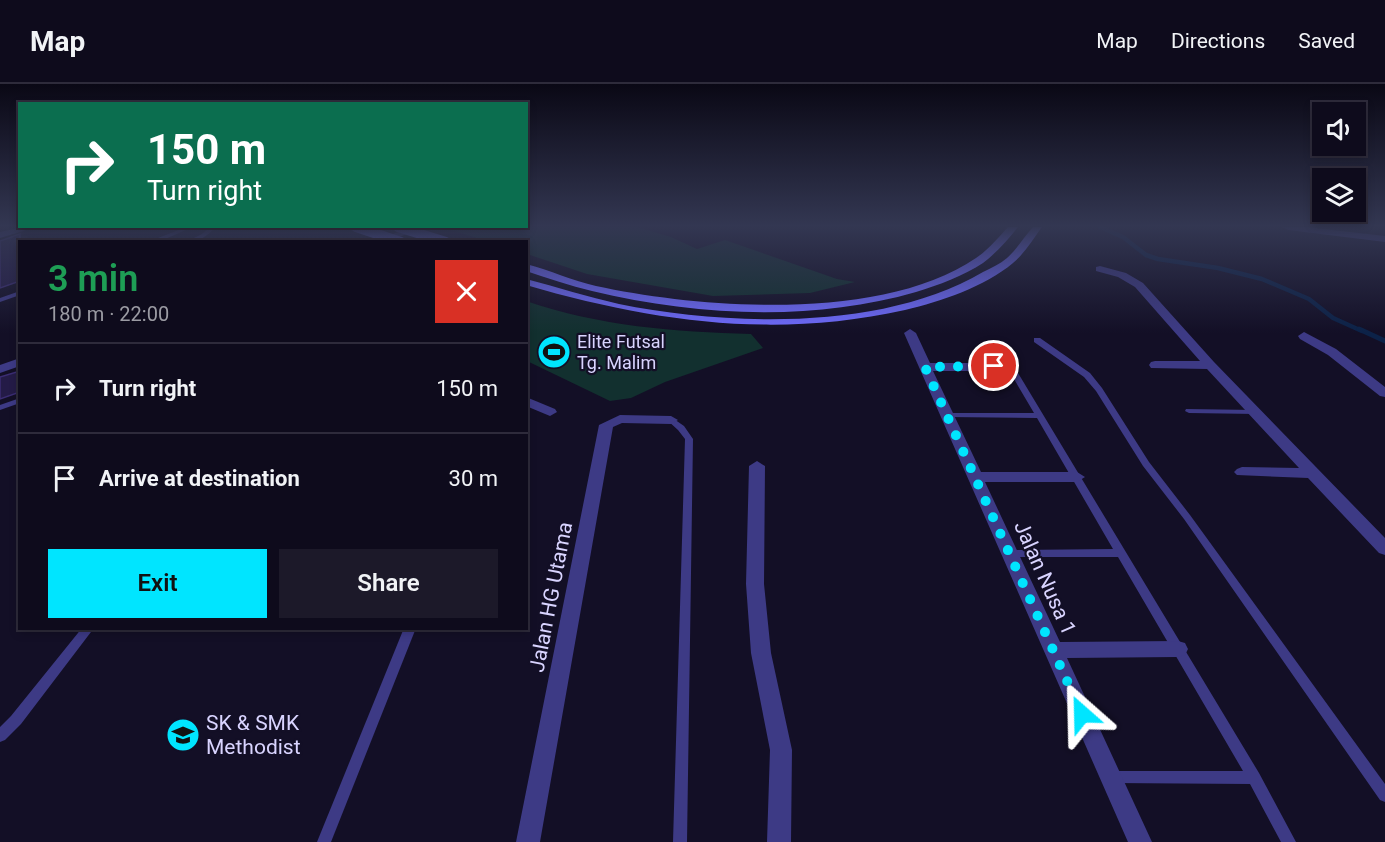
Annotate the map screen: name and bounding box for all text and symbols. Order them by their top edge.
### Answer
text: Map [30,25,85,58]
text: Map [1096,29,1138,53]
text: Directions [1171,29,1265,53]
text: Saved [1298,29,1355,53]
map controls [1312,102,1366,222]
button: sound [1312,102,1366,156]
text: 150 m [147,125,266,174]
icon: right [48,126,126,204]
button: layers [1312,168,1366,222]
text: Turn right [147,175,262,207]
text: 3 min [48,258,138,300]
button: close [435,260,498,323]
text: 180 m · 22:00 [48,302,169,326]
place label: Elite Futsal Tg. Malim [577,331,665,373]
sports icon: Elite Futsal Tg. Malim [536,334,572,370]
pin [968,340,1019,391]
icon: arrive [977,349,1010,382]
icon: right [48,372,81,405]
text: Turn right [99,376,196,401]
text: 150 m [436,376,498,401]
icon: arrive [48,462,81,495]
text: Arrive at destination [99,466,300,491]
text: 30 m [449,466,498,491]
street label: Jalan Nusa 1 [1009,517,1081,639]
street label: Jalan HG Utama [525,520,577,674]
button: Exit [48,549,267,618]
button: Share [279,549,498,618]
position arrow [1050,682,1114,746]
place label: SK & SMK Methodist [206,711,301,759]
school or university icon: SK & SMK Methodist [165,717,201,753]

